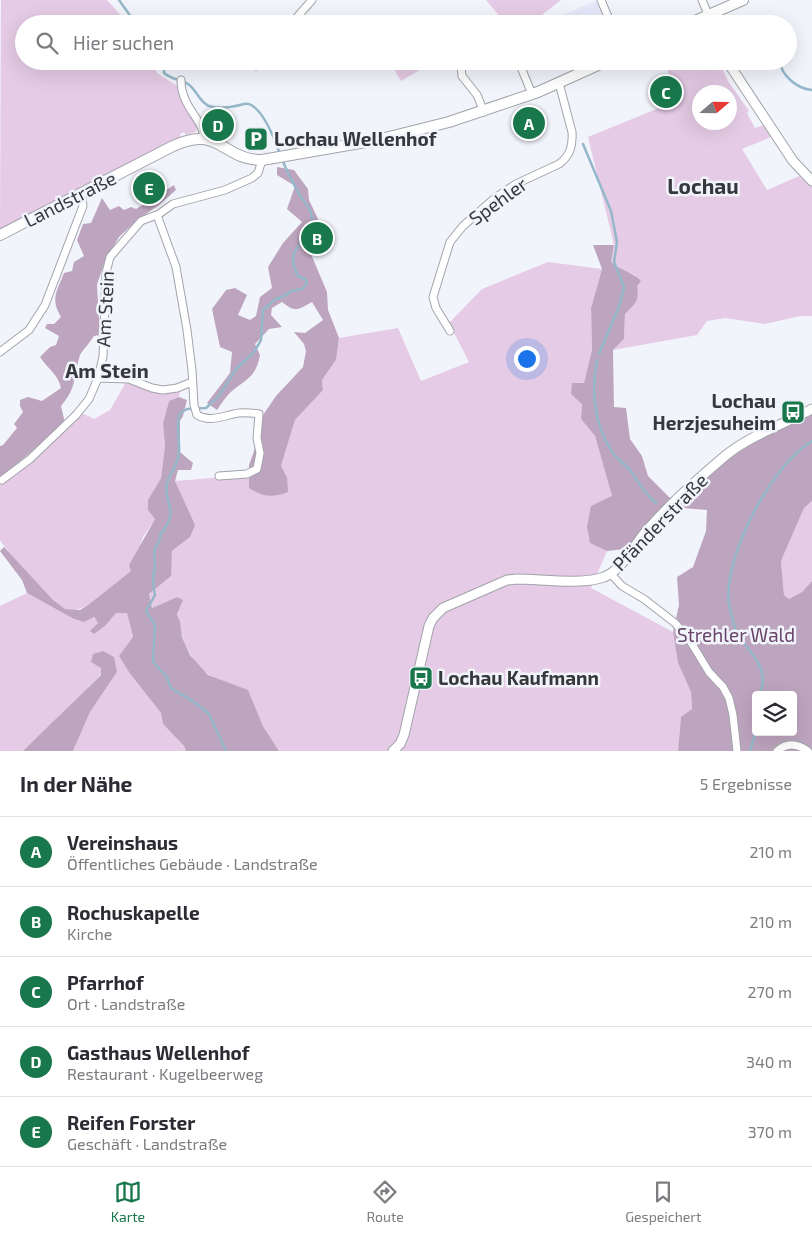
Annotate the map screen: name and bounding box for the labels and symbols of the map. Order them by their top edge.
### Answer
pin: C [650,73,682,111]
north arrow [692,85,737,130]
pin: A [513,104,545,142]
pin: D [202,106,234,144]
parking icon: Lochau Wellenhof [243,126,269,152]
place label: Lochau Wellenhof [274,127,438,150]
street label: Landstraße [20,166,120,232]
pin: E [133,169,165,207]
street label: Spehler [464,172,532,229]
district label: Lochau [667,173,739,198]
pin: B [301,219,333,257]
street label: Am Stein [91,270,118,348]
your location [514,346,540,372]
district label: Am Stein [65,358,149,382]
place label: Lochau Herzjesuheim [653,389,776,434]
bus stop icon: Lochau Herzjesuheim [780,399,806,425]
street label: Pfänderstraße [607,468,712,575]
park label: Strehler Wald [677,623,795,646]
bus stop icon: Lochau Kaufmann [408,665,434,691]
place label: Lochau Kaufmann [438,666,599,689]

